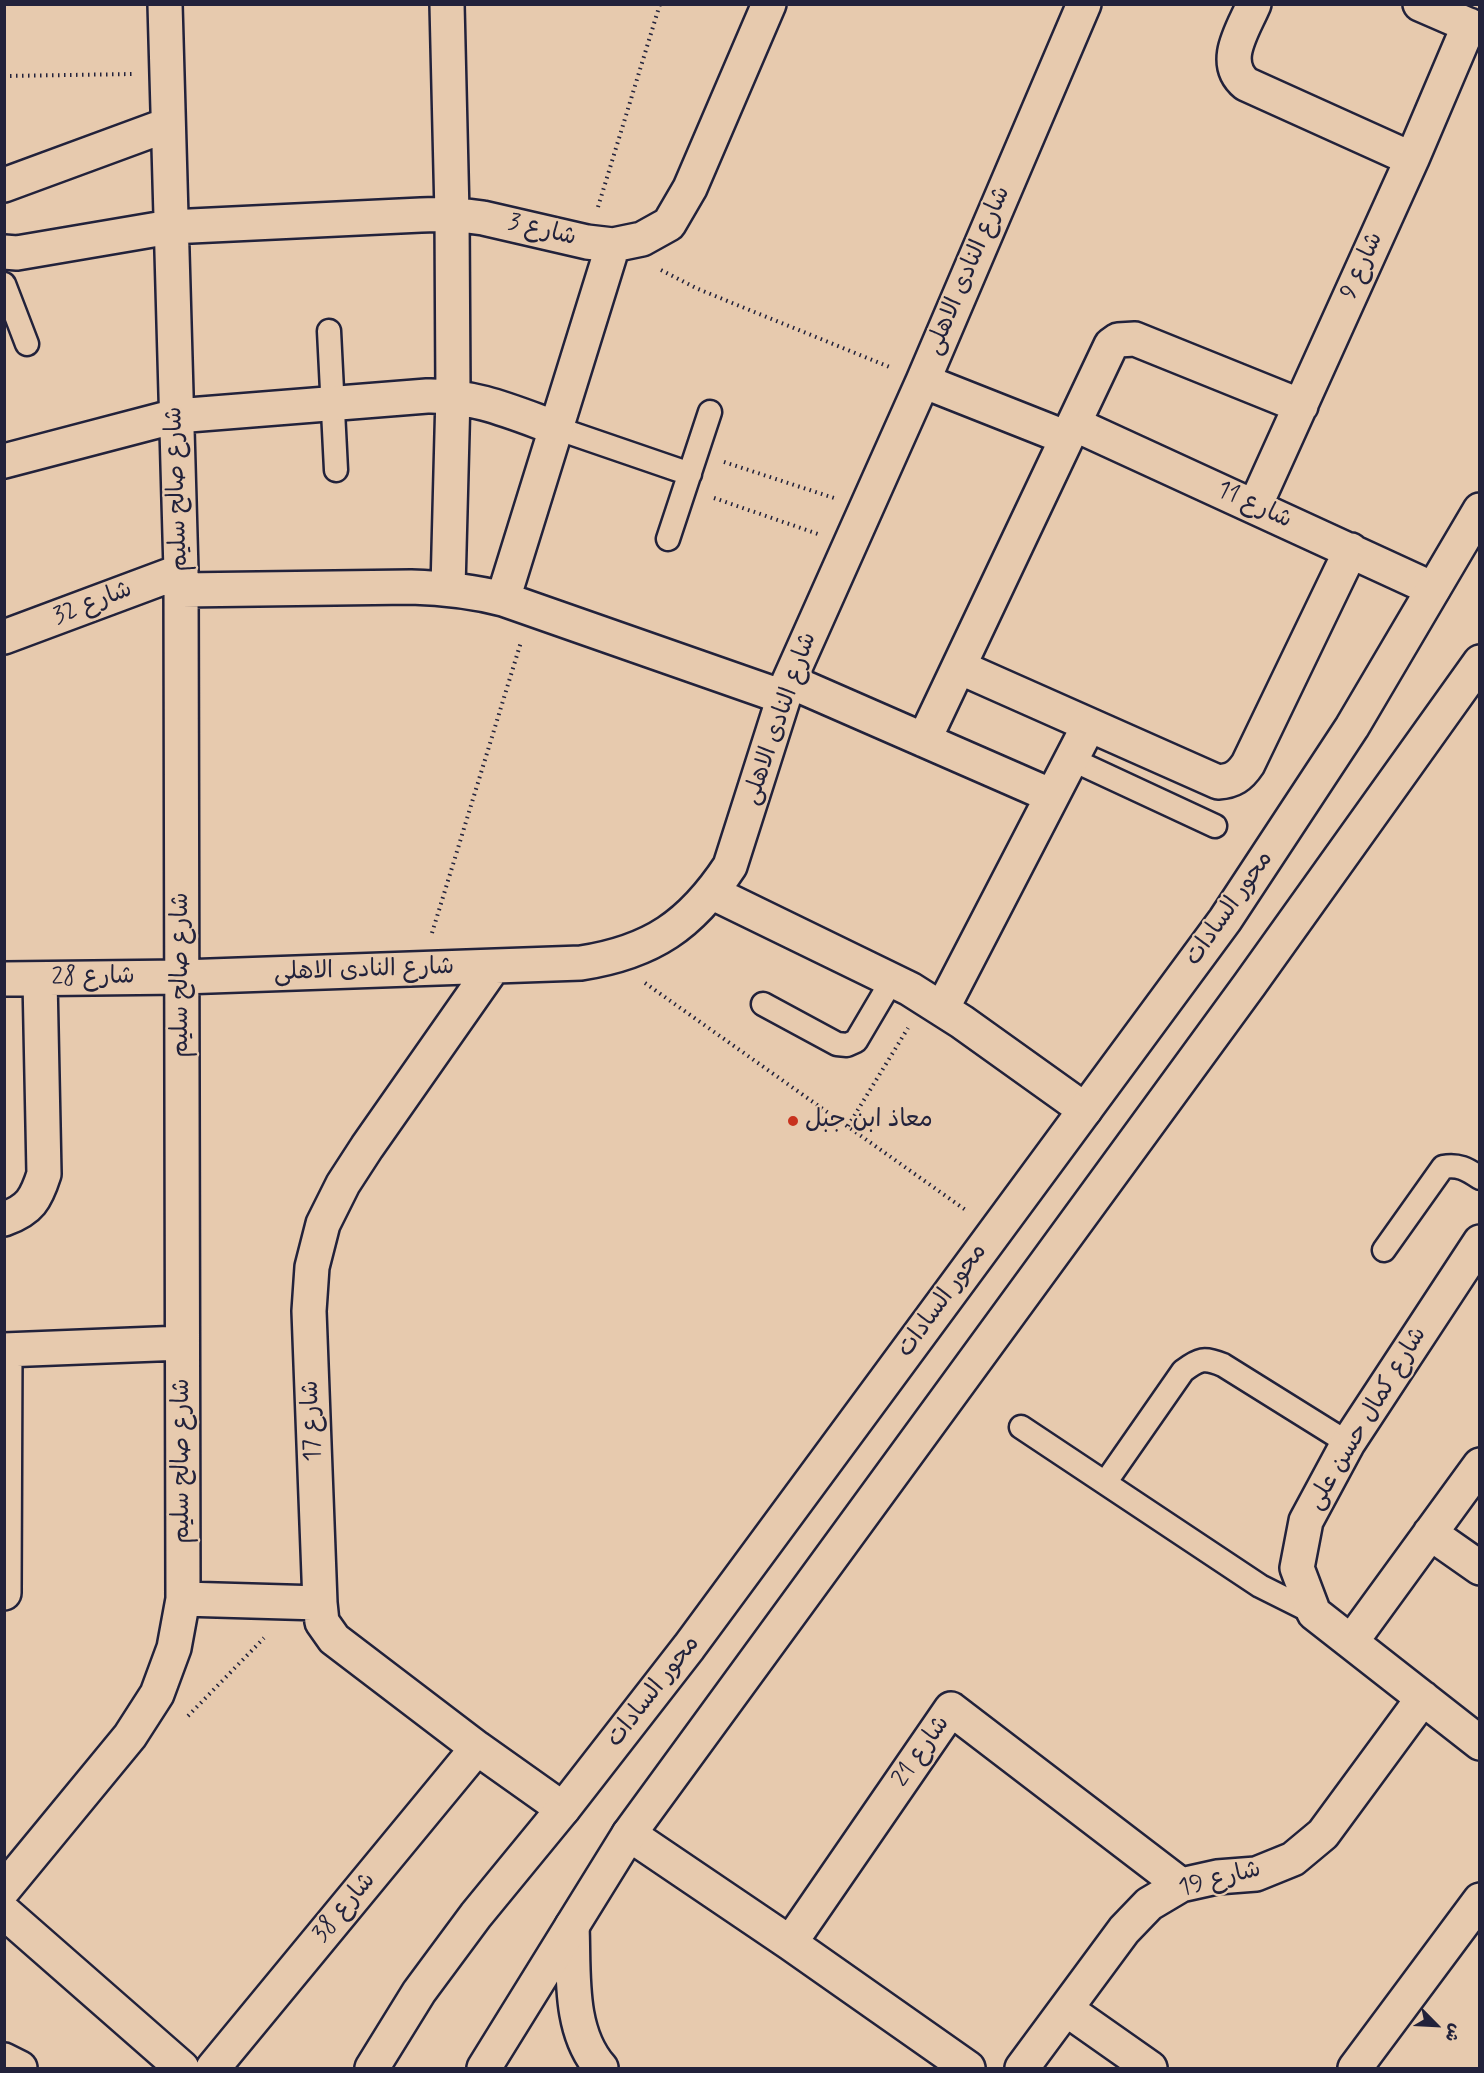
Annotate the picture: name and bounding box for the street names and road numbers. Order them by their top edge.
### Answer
street label: شارع النادى الاهلى [920,182,1018,360]
street label: شارع 3 [505,209,579,253]
street label: شارع 9 [1336,228,1390,304]
street label: شارع صالح سليم [161,406,195,572]
street label: شارع 11 [1212,476,1296,536]
street label: شارع 32 [50,576,136,632]
street label: شارع النادى الاهلى [738,629,824,809]
street label: محور السادات [1180,846,1280,972]
street label: شارع صالح سليم [168,892,196,1058]
street label: شارع النادى الاهلى [273,953,455,989]
street label: شارع 28 [51,963,135,993]
street label: محور السادات [892,1238,994,1364]
street label: شارع كمال حسن على [1302,1322,1434,1516]
street label: شارع صالح سليم [169,1378,197,1544]
street label: شارع 17 [297,1380,329,1462]
street label: محور السادات [602,1630,706,1754]
street label: شارع 21 [887,1711,957,1793]
street label: شارع 19 [1176,1856,1264,1904]
street label: شارع 38 [307,1867,383,1949]

